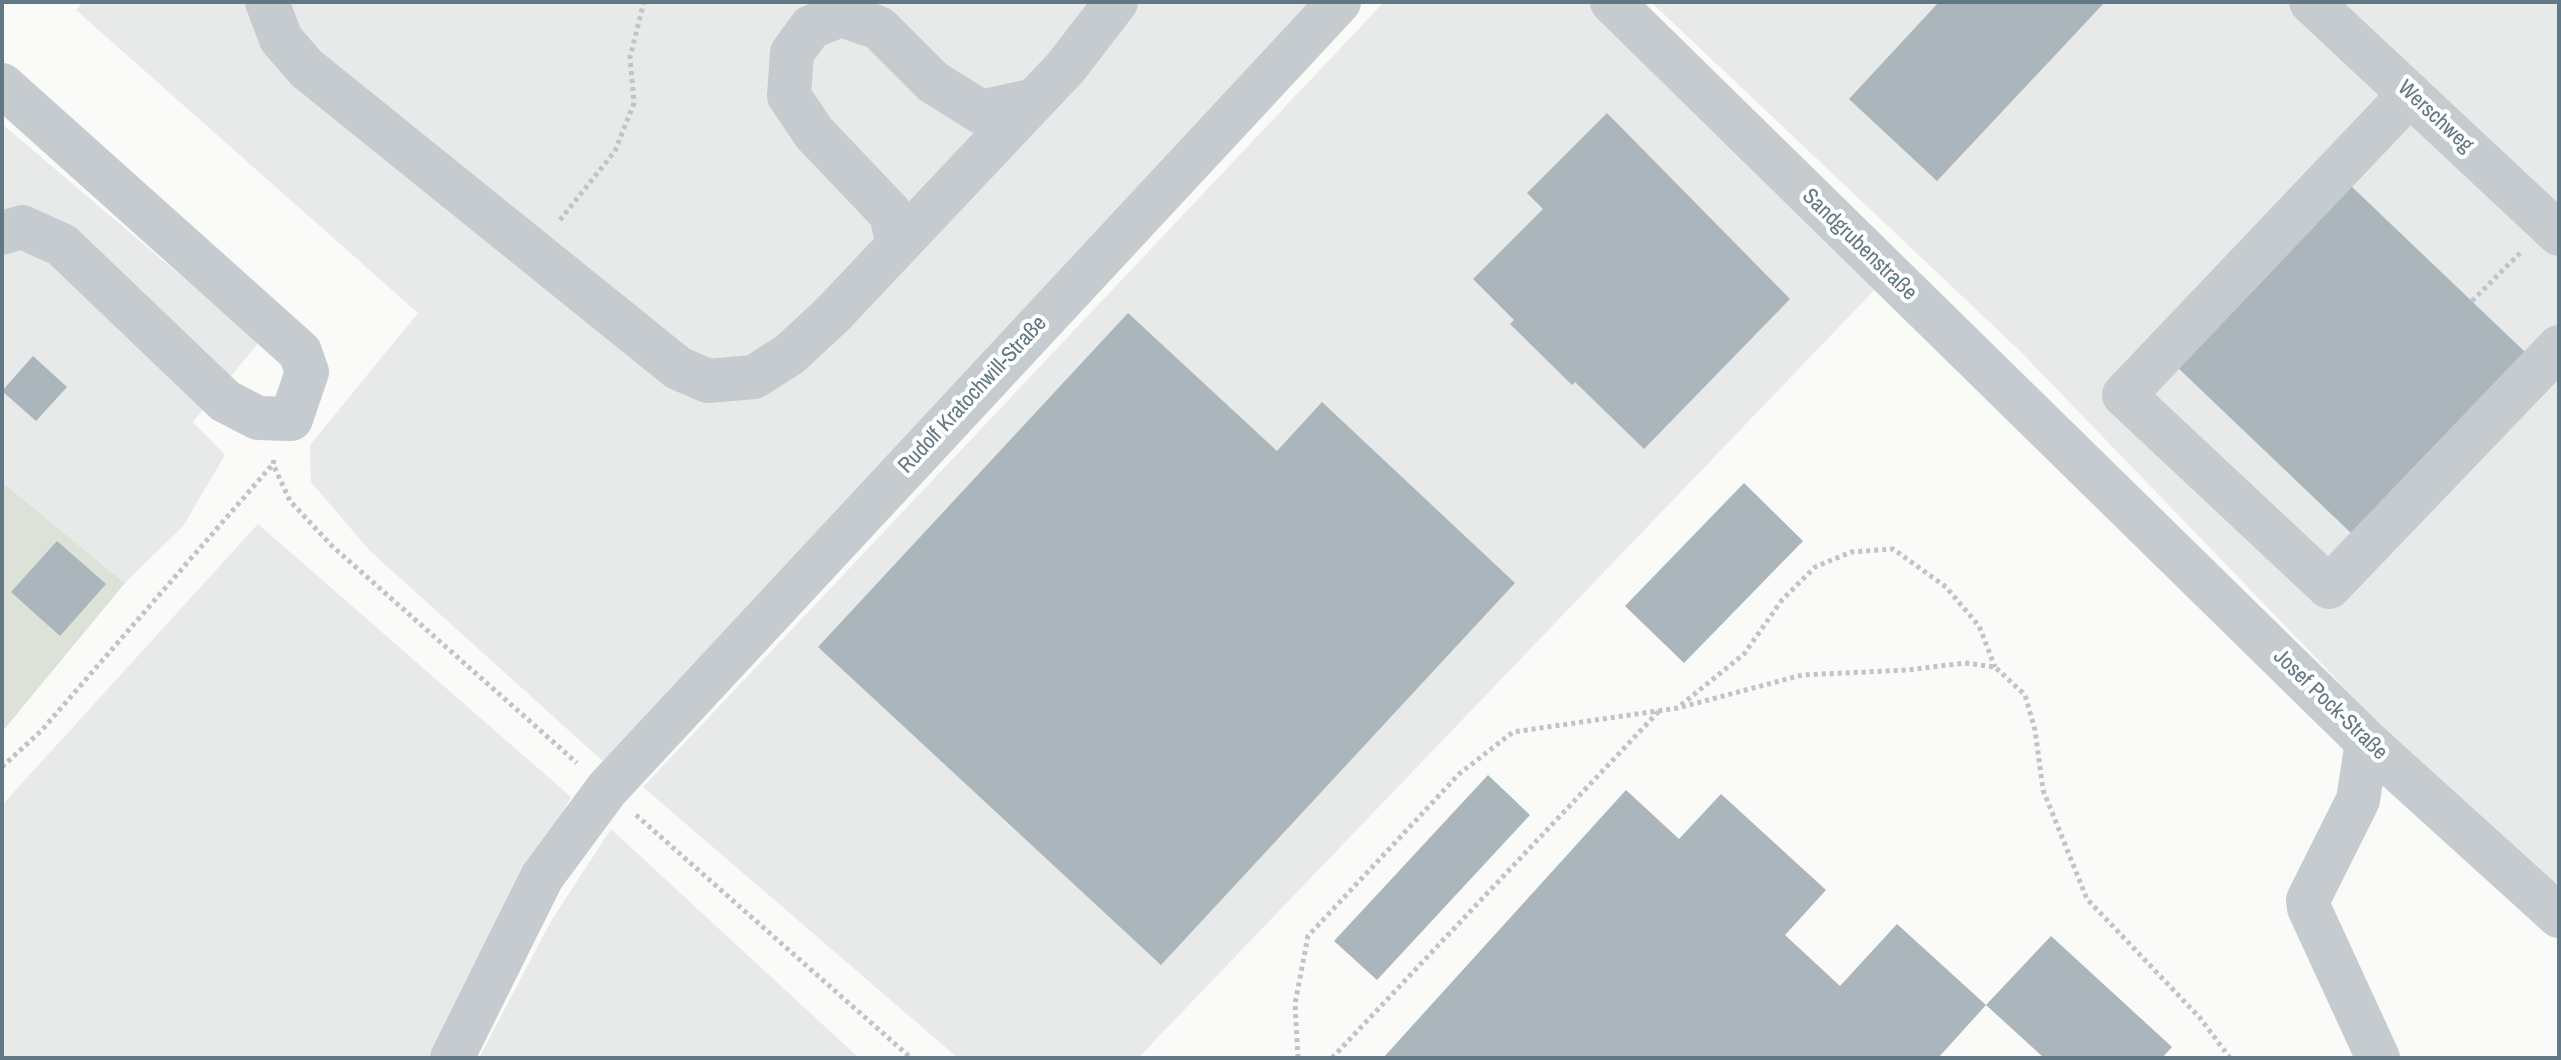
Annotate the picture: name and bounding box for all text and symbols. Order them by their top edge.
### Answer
street label: Werschweg [2392,75,2478,159]
street label: Sandgrubenstraße [1796,184,1922,306]
street label: Rudolf Kratochwill-Straße [893,311,1053,479]
street label: Josef Pock-Straße [2267,644,2393,766]

